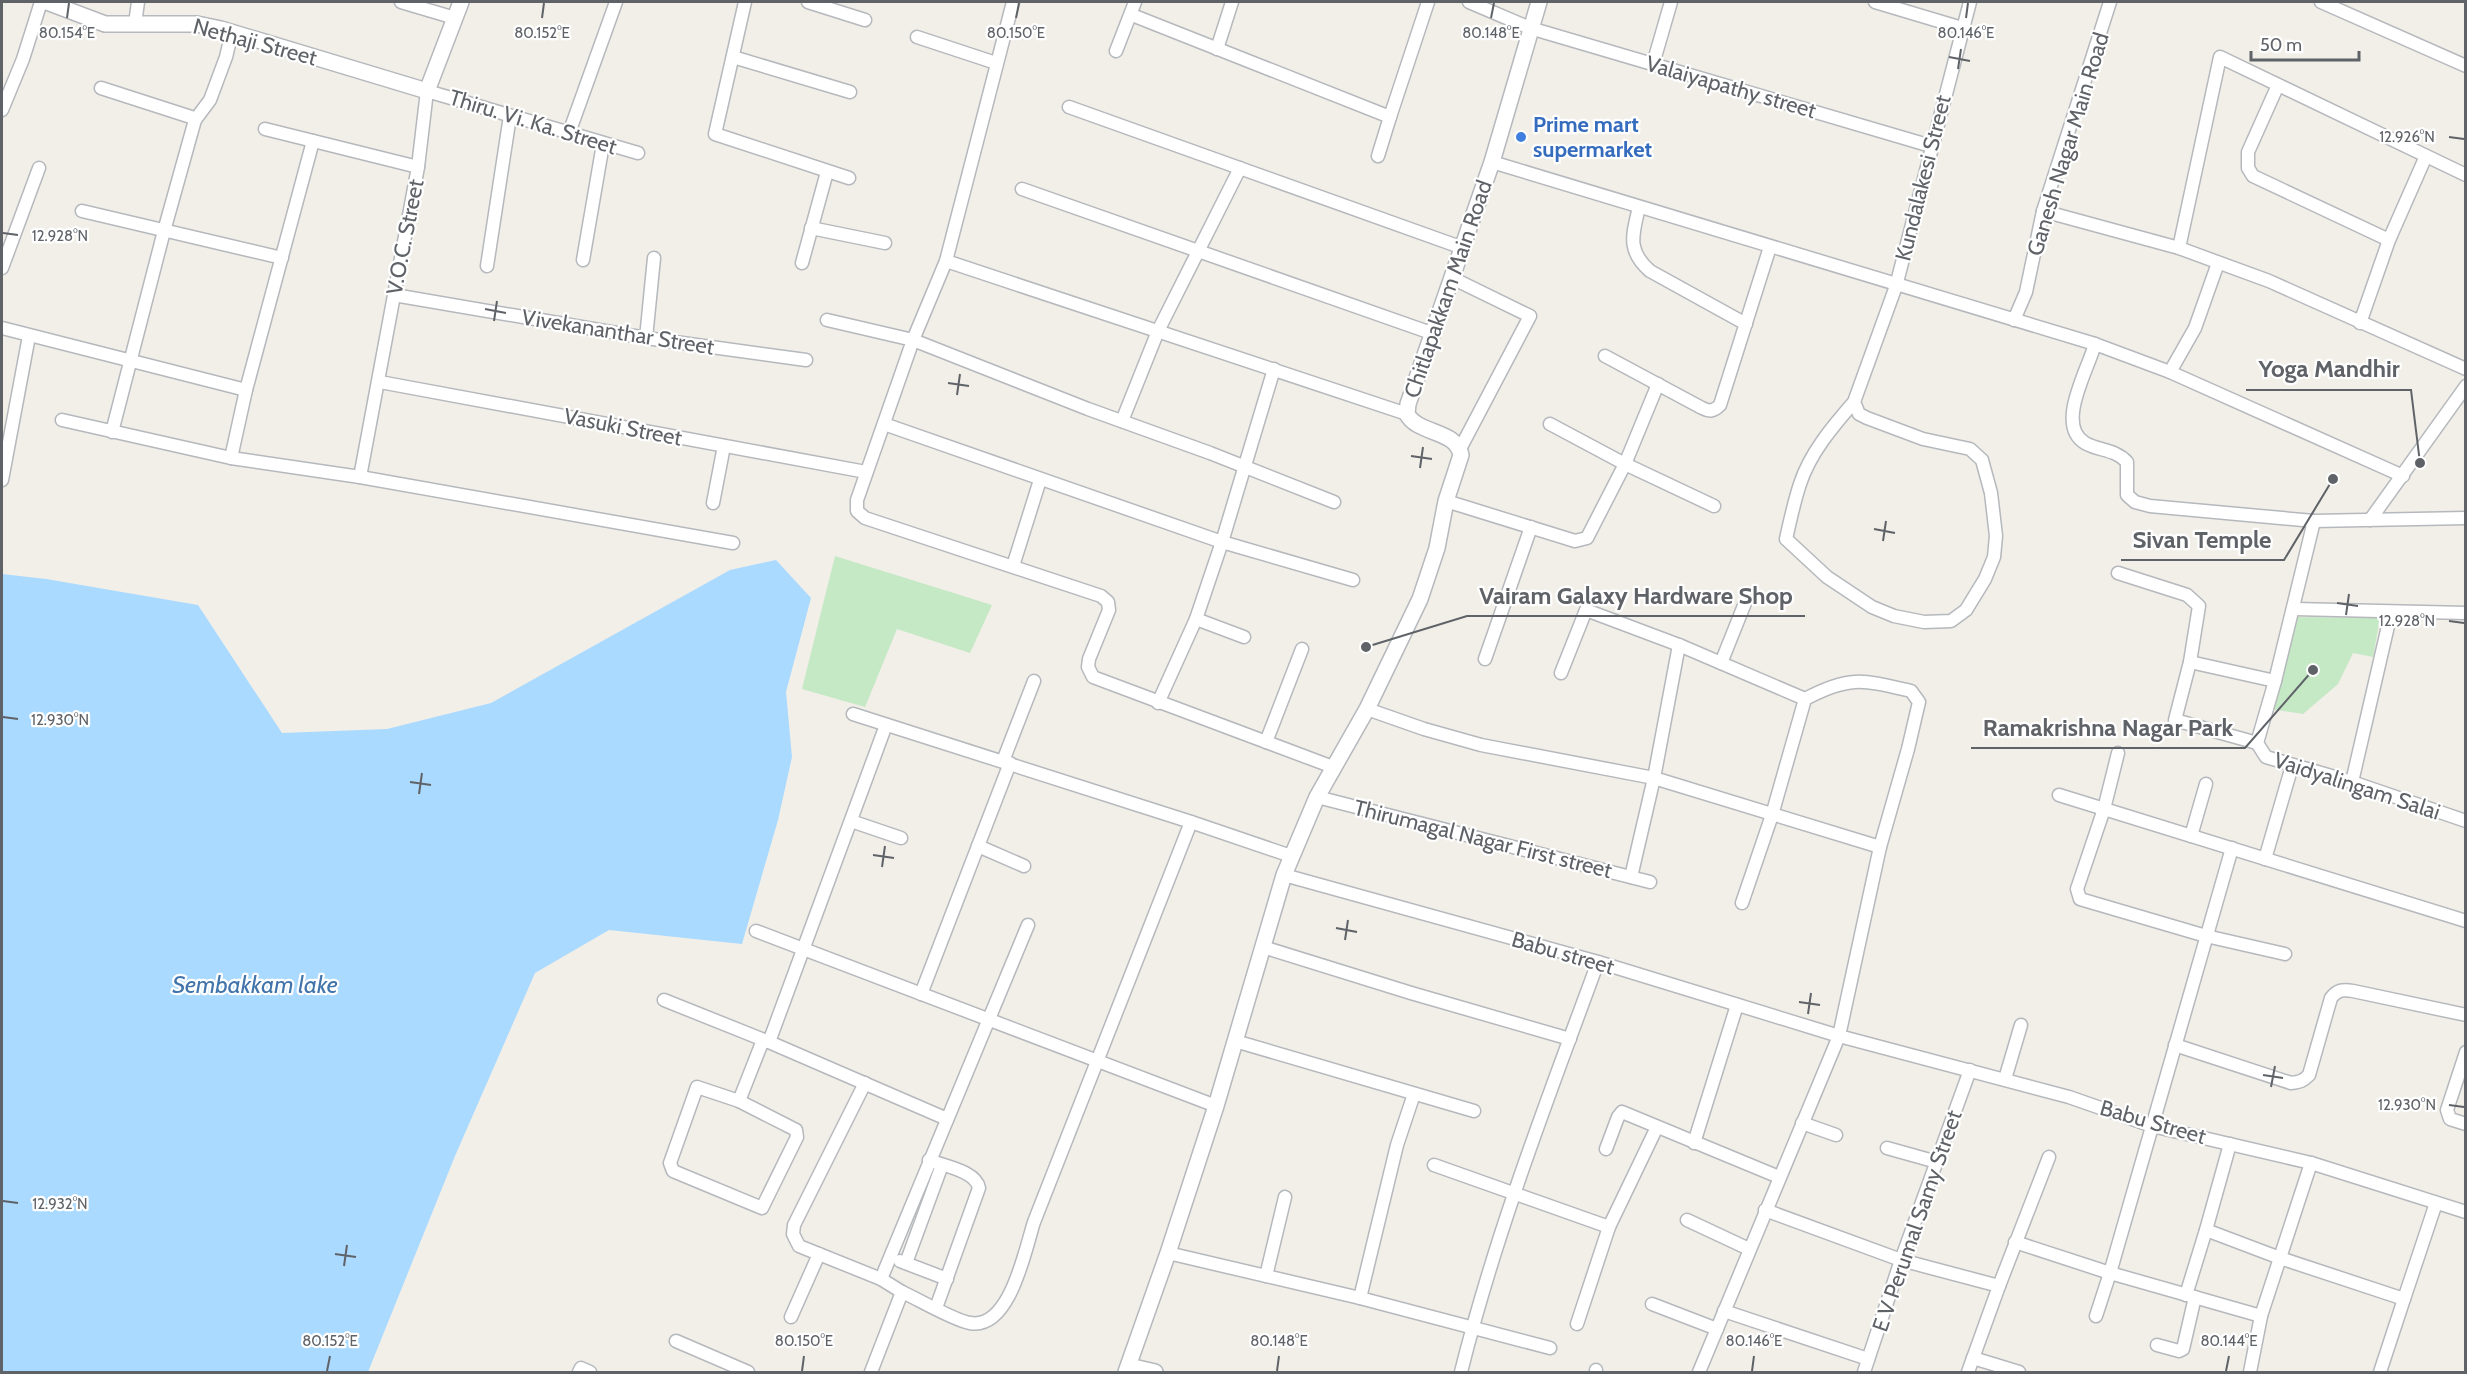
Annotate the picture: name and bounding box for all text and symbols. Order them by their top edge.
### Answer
street label: Nethaji Street [190,13,320,72]
text: 80.154°E [39,24,95,42]
text: 80.152°E [514,24,570,42]
text: 80.150°E [987,24,1045,42]
text: 80.148°E [1462,24,1520,42]
text: 80.146°E [1938,24,1994,42]
scale bar [2251,24,2359,62]
street label: Ganesh Nagar Main Road [2021,29,2115,259]
text: 50 m [2260,34,2302,56]
street label: Valaiyapathy street [1643,50,1820,124]
street label: Thiru. Vi. Ka. Street [446,84,621,160]
street label: Kundalakesi Street [1889,92,1957,264]
place label: Prime mart supermarket [1533,111,1652,163]
text: 12.926°N [2379,128,2435,146]
marker: Prime mart supermarket [1514,130,1528,144]
street label: V.O.C. Street [381,176,430,297]
street label: Chitlapakkam Main Road [1398,177,1498,401]
text: 12.928°N [32,227,88,245]
street label: Vivekananthar Street [520,303,717,361]
callout: Yoga Mandhir [2246,348,2411,390]
text: Yoga Mandhir [2257,354,2400,383]
street label: Vasuki Street [562,402,685,452]
callout: Sivan Temple [2121,518,2284,560]
text: Sivan Temple [2133,525,2271,554]
callout: Vairam Galaxy Hardware Shop [1467,574,1805,616]
text: Vairam Galaxy Hardware Shop [1479,581,1793,610]
text: 12.928°N [2379,612,2435,630]
callout: Ramakrishna Nagar Park [1971,706,2245,748]
text: 12.930°N [31,711,89,729]
text: Ramakrishna Nagar Park [1983,713,2234,742]
street label: Vaidyalingam Salai [2270,746,2444,826]
street label: Thirumagal Nagar First street [1351,794,1615,884]
street label: Babu street [1509,925,1618,981]
water label: Sembakkam lake [172,970,338,999]
street label: Babu Street [2097,1094,2210,1150]
text: 12.930°N [2378,1096,2436,1114]
street label: E V Perumal Samy Street [1866,1106,1968,1335]
text: 12.932°N [32,1195,88,1213]
text: 80.152°E [302,1332,358,1350]
text: 80.150°E [775,1332,833,1350]
text: 80.148°E [1250,1332,1308,1350]
text: 80.146°E [1726,1332,1782,1350]
text: 80.144°E [2201,1332,2257,1350]

